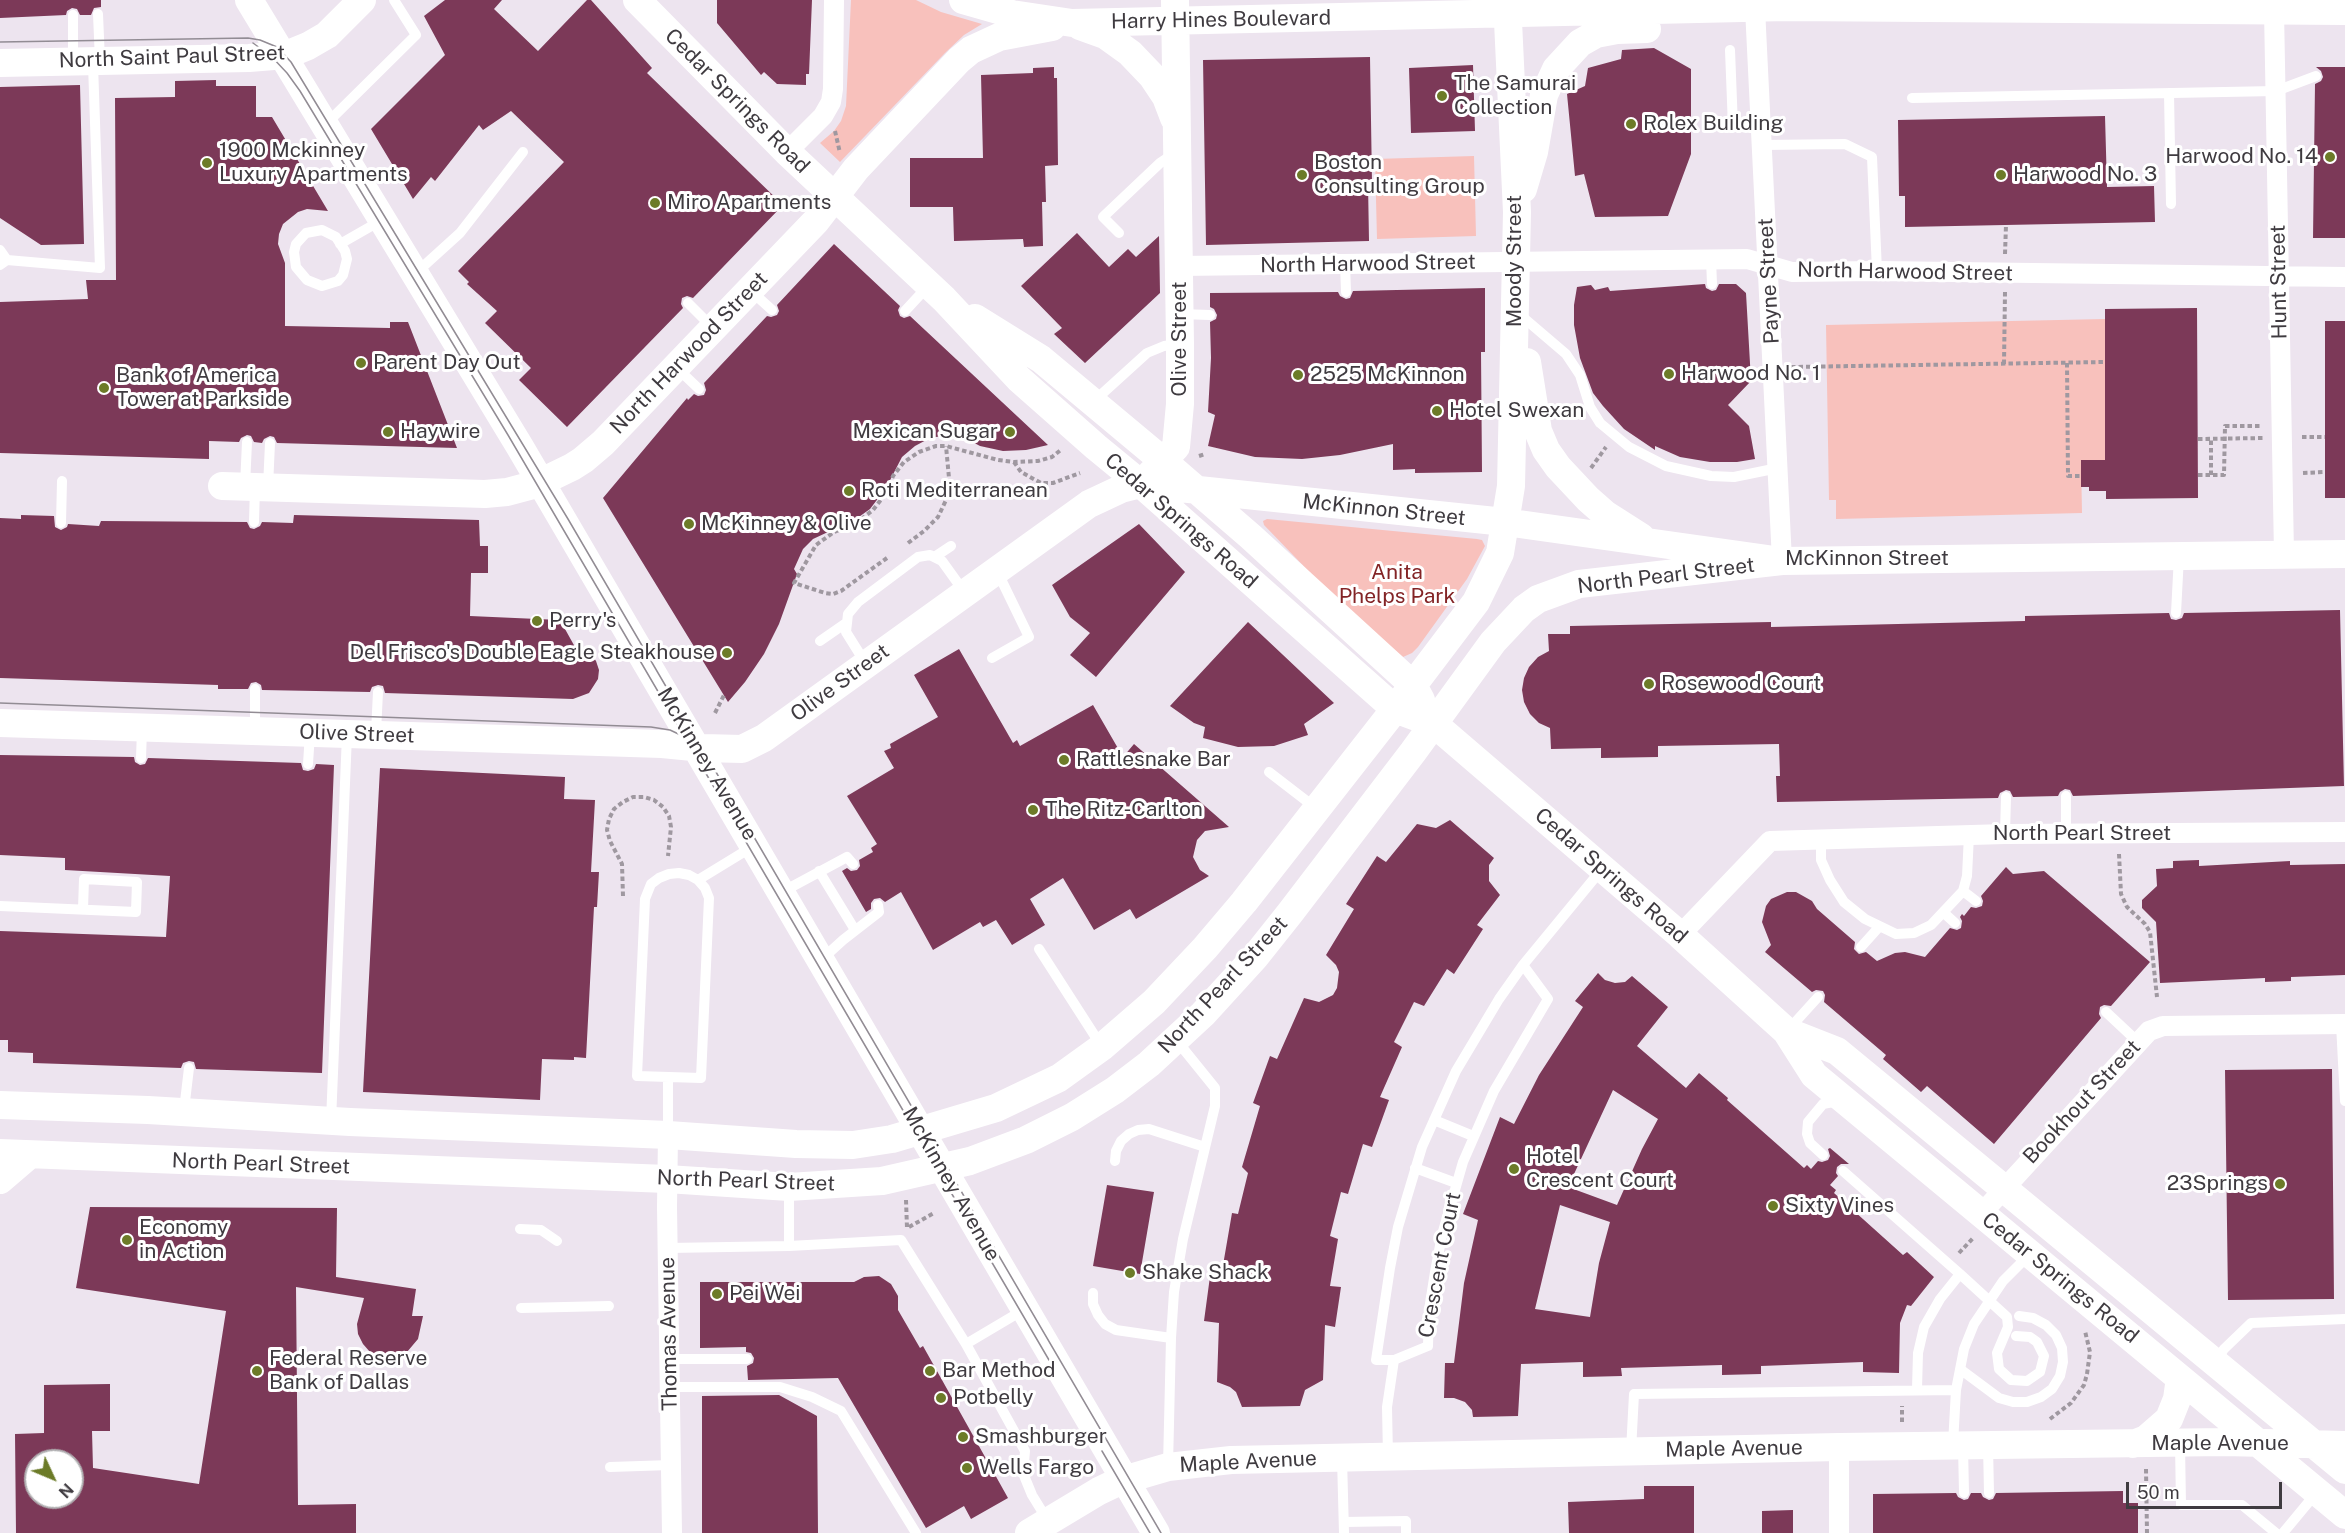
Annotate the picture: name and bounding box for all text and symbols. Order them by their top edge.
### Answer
street label: Harry Hines Boulevard [1111,5,1331,35]
street label: Cedar Springs Road [659,23,815,179]
street label: North Saint Paul Street [58,40,286,74]
place label: The Samurai Collection [1454,71,1576,121]
marker: The Samurai Collection [1435,89,1449,103]
place label: Rolex Building [1643,111,1783,137]
marker: Rolex Building [1624,117,1638,131]
place label: 1900 Mckinney Luxury Apartments [219,138,408,188]
place label: Harwood No. 14 [2165,144,2318,170]
place label: Boston Consulting Group [1314,150,1485,200]
marker: Harwood No. 14 [2323,150,2337,164]
marker: 1900 Mckinney Luxury Apartments [200,156,214,170]
place label: Harwood No. 3 [2013,162,2157,188]
marker: Boston Consulting Group [1295,168,1309,182]
marker: Harwood No. 3 [1994,168,2008,182]
place label: Miro Apartments [667,190,831,216]
street label: Moody Street [1502,195,1528,327]
marker: Miro Apartments [648,196,662,210]
street label: Payne Street [1753,217,1785,345]
street label: Hunt Street [2265,224,2293,340]
street label: North Harwood Street [1260,250,1476,278]
street label: North Harwood Street [1797,258,2013,286]
street label: North Harwood Street [605,267,773,439]
street label: Olive Street [1167,281,1193,397]
place label: Parent Day Out [373,350,521,376]
marker: Parent Day Out [354,356,368,370]
place label: Harwood No. 1 [1681,361,1821,387]
place label: 2525 McKinnon [1310,362,1465,388]
place label: Bank of America Tower at Parkside [116,363,289,413]
marker: Harwood No. 1 [1662,367,1676,381]
marker: 2525 McKinnon [1291,368,1305,382]
marker: Bank of America Tower at Parkside [97,381,111,395]
place label: Hotel Swexan [1449,398,1584,424]
marker: Hotel Swexan [1430,404,1444,418]
place label: Haywire [400,419,480,445]
place label: Mexican Sugar [852,419,998,445]
marker: Haywire [381,425,395,439]
marker: Mexican Sugar [1003,425,1017,439]
street label: Cedar Springs Road [1099,448,1263,594]
place label: Roti Mediterranean [861,478,1048,504]
marker: Roti Mediterranean [842,484,856,498]
street label: McKinnon Street [1301,489,1467,531]
place label: McKinney & Olive [701,511,872,537]
marker: McKinney & Olive [682,517,696,531]
street label: McKinnon Street [1785,546,1949,572]
street label: North Pearl Street [1576,553,1756,599]
park label: Anita Phelps Park [1339,560,1455,610]
place label: Perry's [549,608,616,634]
marker: Perry's [530,614,544,628]
street label: Olive Street [786,639,894,727]
place label: Del Frisco's Double Eagle Steakhouse [350,640,715,666]
marker: Del Frisco's Double Eagle Steakhouse [720,646,734,660]
place label: Rosewood Court [1661,671,1821,697]
marker: Rosewood Court [1642,677,1656,691]
street label: McKinney Avenue [651,683,763,845]
street label: Olive Street [299,719,415,749]
place label: Rattlesnake Bar [1076,747,1231,773]
marker: Rattlesnake Bar [1057,753,1071,767]
place label: The Ritz-Carlton [1045,797,1203,823]
marker: The Ritz-Carlton [1026,803,1040,817]
street label: Cedar Springs Road [1529,803,1693,949]
street label: North Pearl Street [1993,821,2171,847]
street label: North Pearl Street [1153,911,1293,1059]
street label: Bookhout Street [2018,1035,2146,1169]
street label: McKinney Avenue [897,1102,1005,1266]
place label: Hotel Crescent Court [1526,1144,1674,1194]
street label: North Pearl Street [171,1148,351,1180]
marker: Hotel Crescent Court [1507,1162,1521,1176]
street label: North Pearl Street [656,1165,836,1197]
place label: 23Springs [2167,1171,2268,1197]
marker: 23Springs [2273,1177,2287,1191]
street label: Crescent Court [1414,1190,1466,1340]
place label: Sixty Vines [1785,1193,1894,1219]
marker: Sixty Vines [1766,1199,1780,1213]
street label: Cedar Springs Road [1977,1207,2143,1349]
place label: Economy in Action [139,1215,228,1265]
marker: Economy in Action [120,1233,134,1247]
street label: Thomas Avenue [655,1257,683,1411]
place label: Shake Shack [1142,1260,1269,1286]
marker: Shake Shack [1123,1266,1137,1280]
place label: Pei Wei [729,1281,801,1307]
marker: Pei Wei [710,1287,724,1301]
place label: Federal Reserve Bank of Dallas [269,1346,427,1396]
place label: Bar Method [942,1358,1056,1384]
marker: Federal Reserve Bank of Dallas [250,1364,264,1378]
marker: Bar Method [923,1364,937,1378]
place label: Potbelly [953,1385,1033,1411]
marker: Potbelly [934,1391,948,1405]
place label: Smashburger [975,1424,1107,1450]
marker: Smashburger [956,1430,970,1444]
street label: Maple Avenue [2151,1431,2289,1457]
street label: Maple Avenue [1665,1435,1803,1463]
street label: Maple Avenue [1179,1446,1317,1478]
north arrow [24,1449,84,1509]
place label: Wells Fargo [979,1455,1094,1481]
marker: Wells Fargo [960,1461,974,1475]
scale bar [2129,1470,2285,1508]
text: N [55,1479,77,1502]
text: 50 m [2137,1482,2180,1503]

